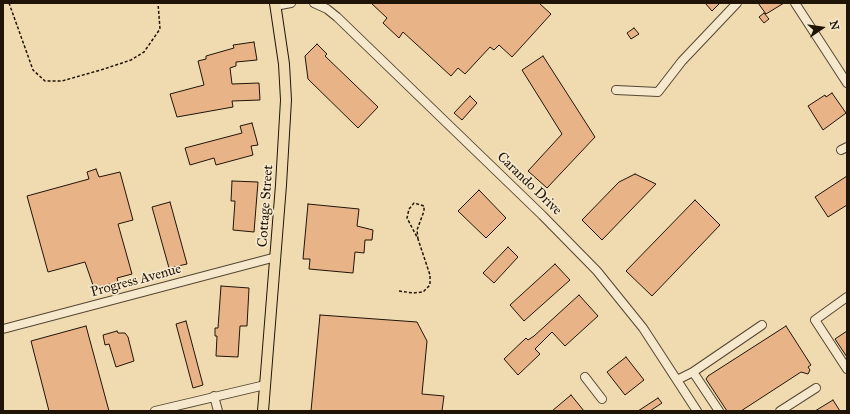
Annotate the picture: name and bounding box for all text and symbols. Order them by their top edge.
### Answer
north arrow [802,8,842,48]
text: N [827,19,842,31]
street label: Carando Drive [493,149,565,219]
street label: Cottage Street [255,164,277,248]
street label: Progress Avenue [89,261,183,301]

